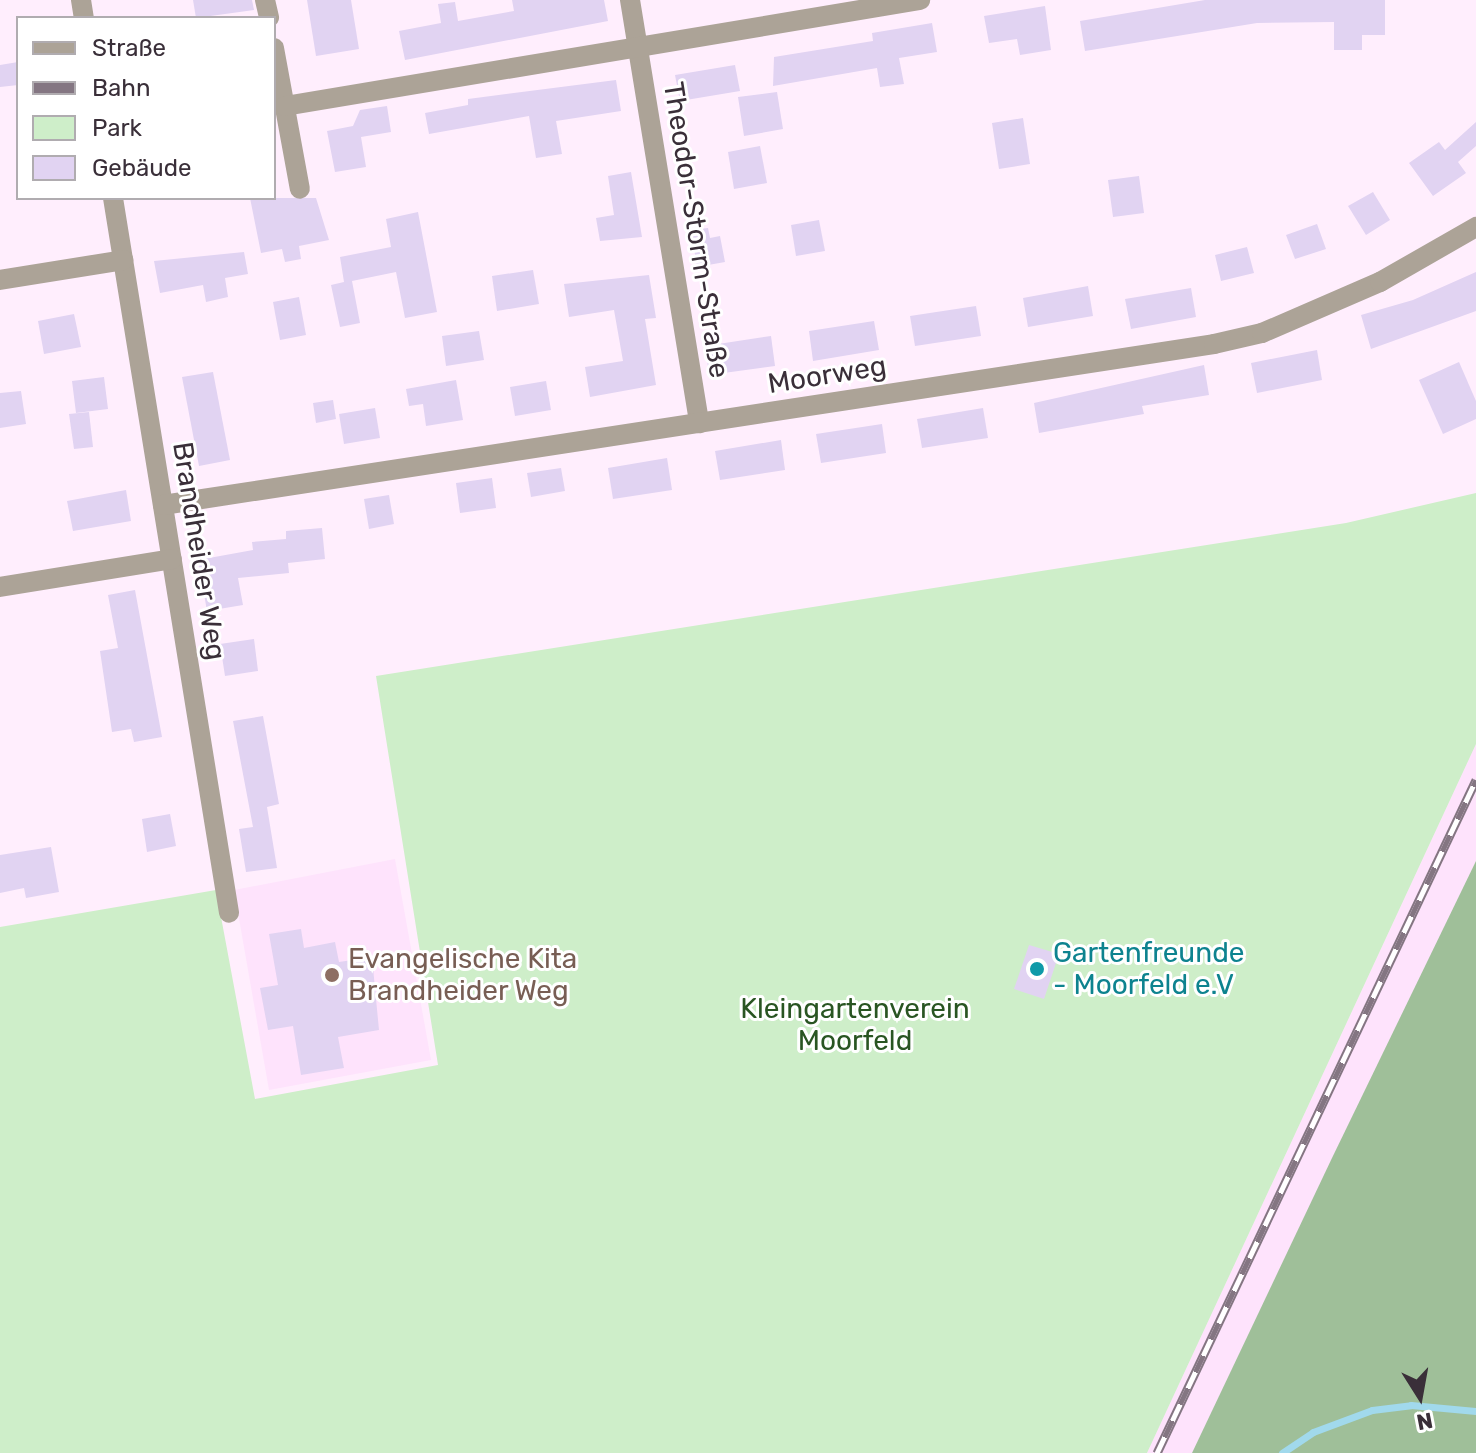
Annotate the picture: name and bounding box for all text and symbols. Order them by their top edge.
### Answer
legend [16,16,276,200]
text: Straße [92,34,166,62]
text: Bahn [92,74,150,102]
street label: Theodor-Storm-Straße [656,80,736,380]
text: Park [92,114,142,142]
text: Gebäude [92,154,191,182]
street label: Moorweg [765,349,889,401]
street label: Brandheider Weg [165,439,233,663]
place label: Gartenfreunde - Moorfeld e.V [1053,936,1245,1002]
place label: Evangelische Kita Brandheider Weg [348,942,577,1008]
marker: Gartenfreunde - Moorfeld e.V [1028,960,1046,978]
marker: Evangelische Kita Brandheider Weg [323,966,341,984]
park label: Kleingartenverein Moorfeld [740,992,970,1058]
north arrow [1380,1357,1460,1437]
text: N [1414,1406,1435,1436]

